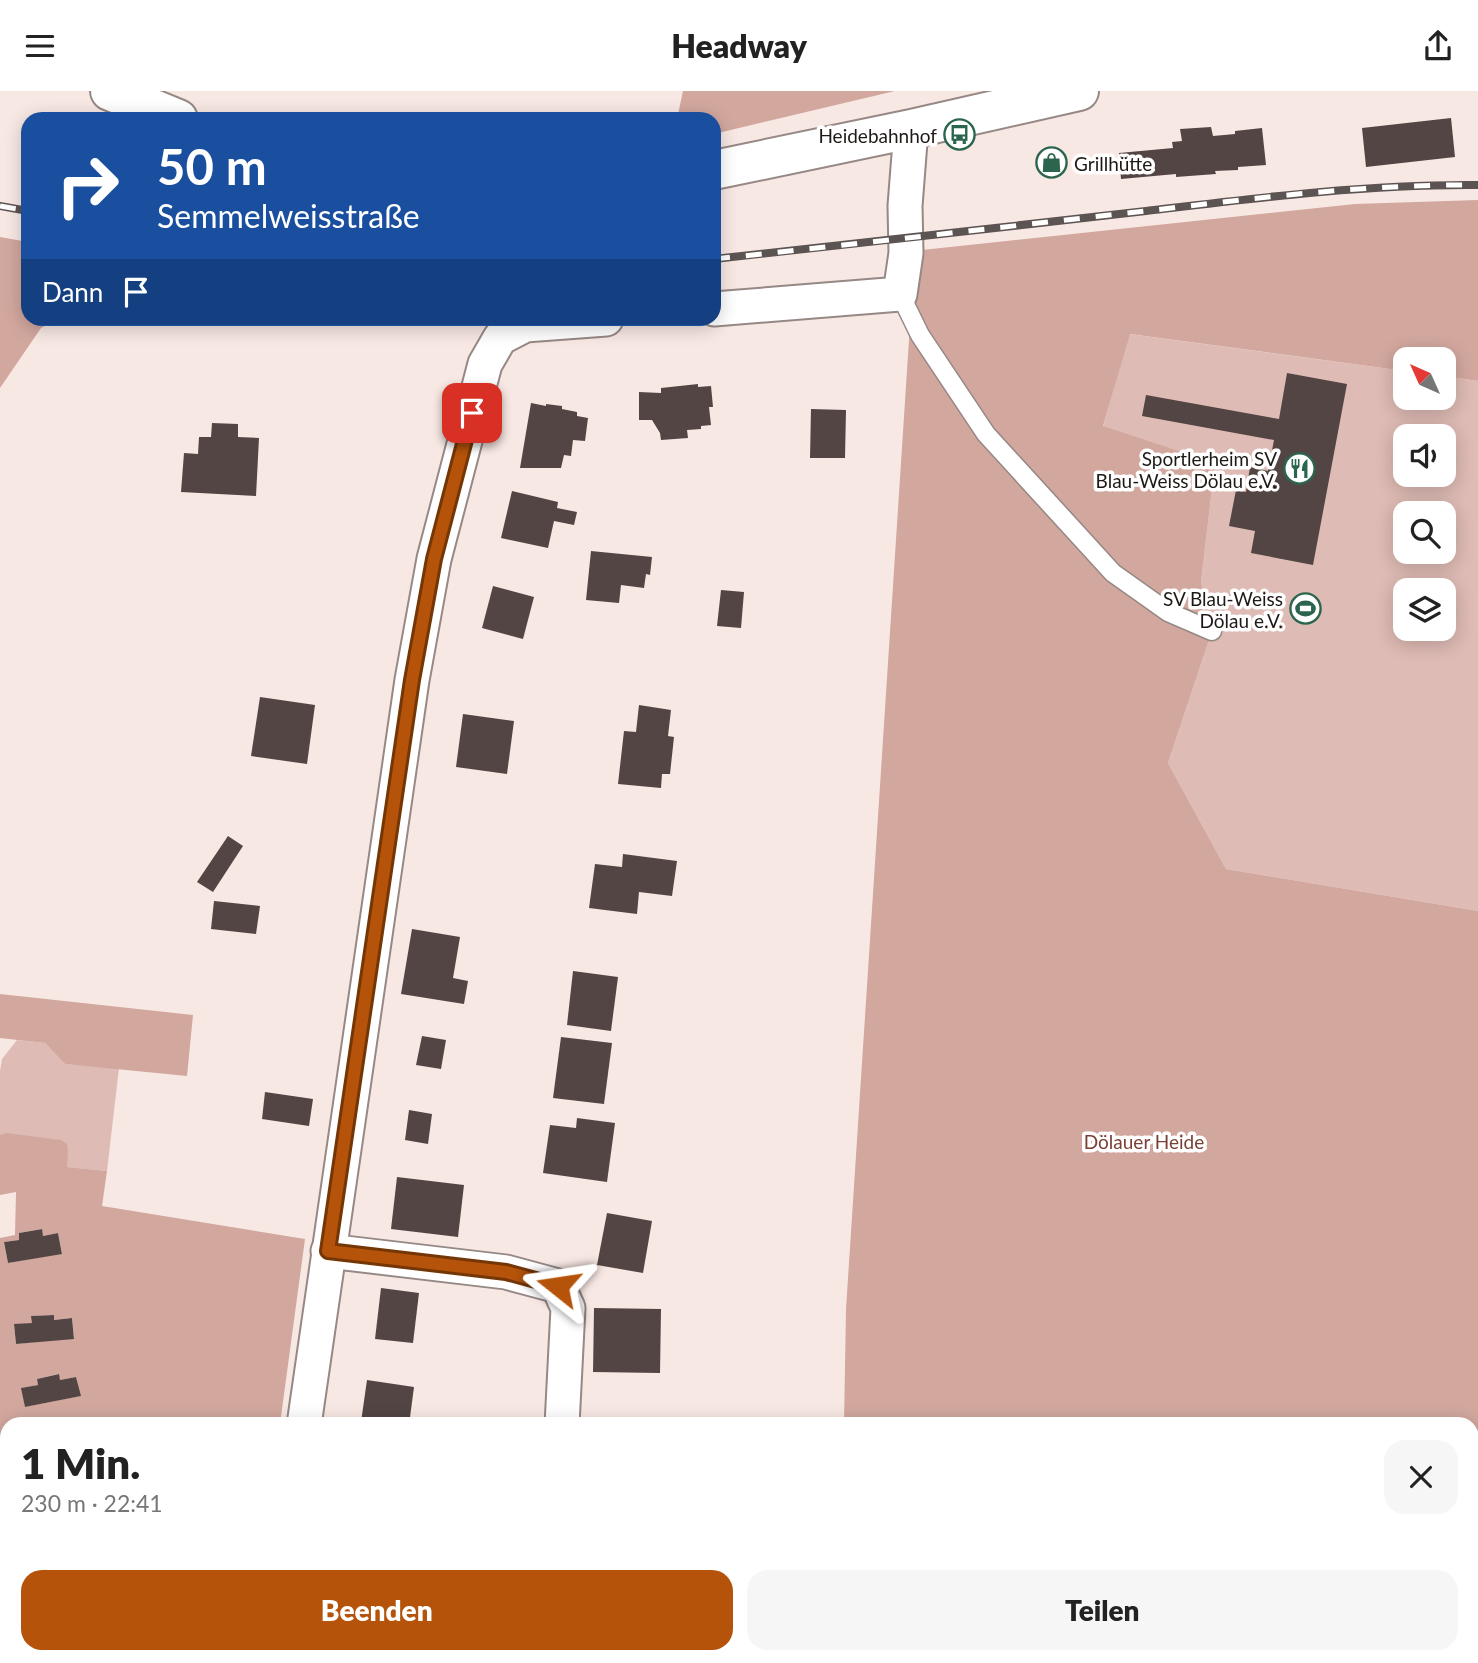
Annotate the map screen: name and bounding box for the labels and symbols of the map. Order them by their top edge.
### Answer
bus stop icon: Heidebahnhof [943,118,977,152]
place label: Heidebahnhof [818,124,937,147]
shop icon: Grillhütte [1034,146,1068,180]
place label: Grillhütte [1074,152,1152,175]
north arrow [1393,347,1456,409]
pin [442,383,502,443]
place label: Sportlerheim SV Blau-Weiss Dölau e.V. [1096,447,1277,492]
restaurant icon: Sportlerheim SV Blau-Weiss Dölau e.V. [1283,452,1317,486]
place label: SV Blau-Weiss Dölau e.V. [1163,587,1283,632]
sports icon: SV Blau-Weiss Dölau e.V. [1289,592,1323,626]
park label: Dölauer Heide [1084,1130,1204,1153]
position arrow [521,1249,595,1323]

